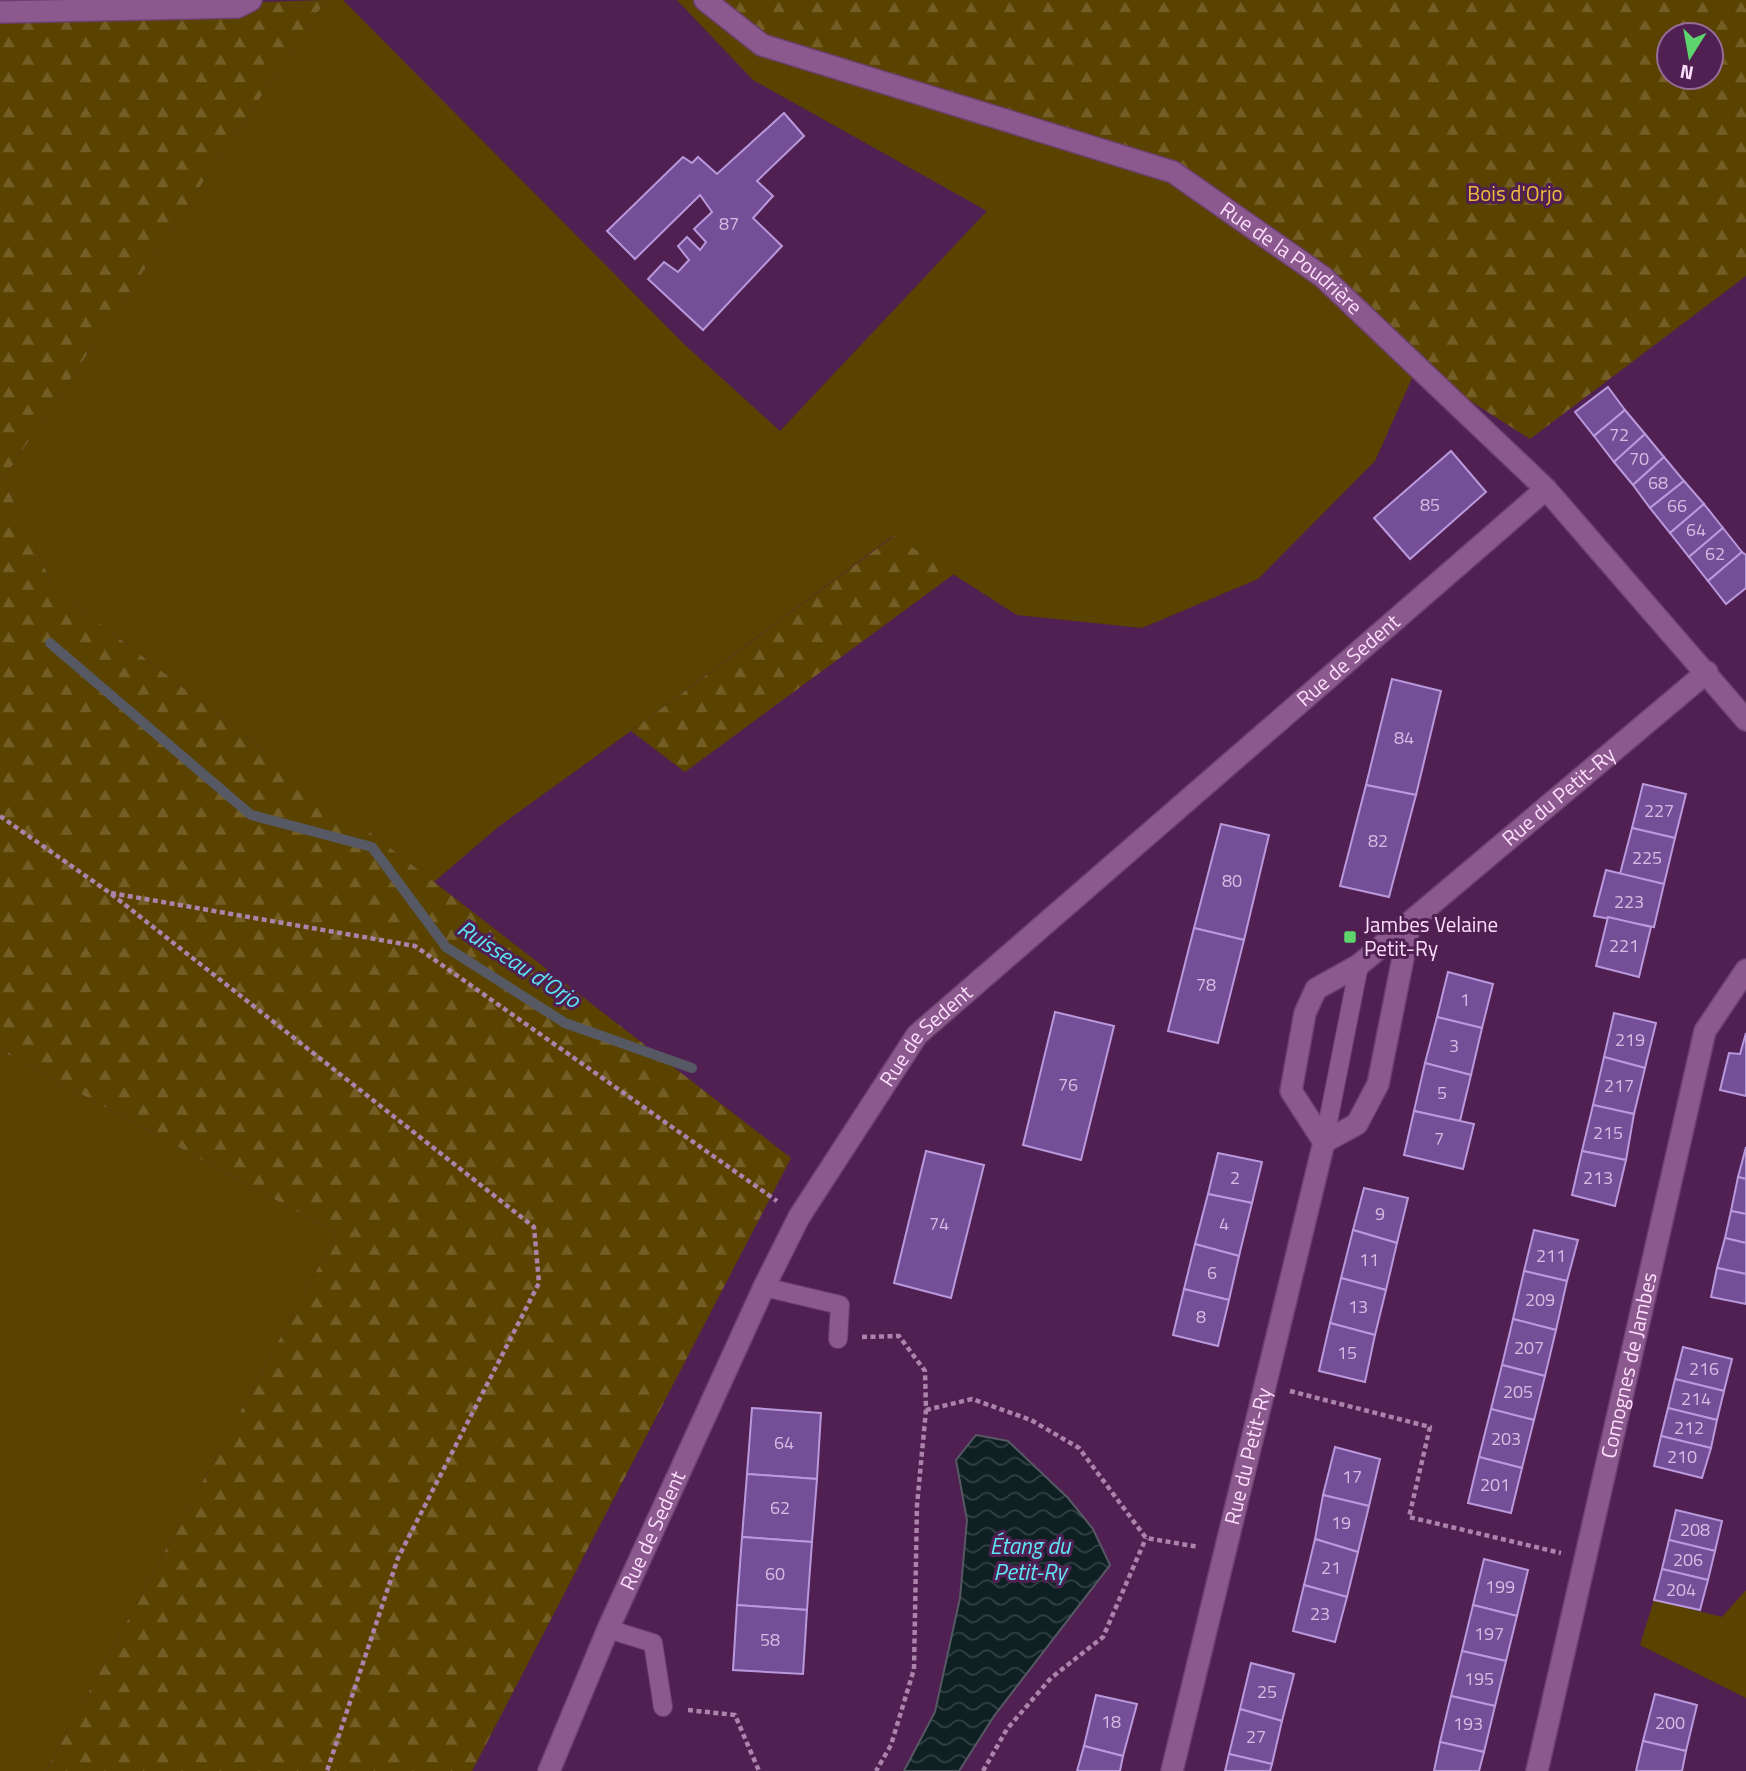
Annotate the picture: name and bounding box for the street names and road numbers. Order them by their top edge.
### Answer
street label: Rue de la Poudrière [1214,193,1370,322]
street label: Rue de Sedent [1289,605,1407,714]
street label: Rue du Petit-Ry [1494,739,1622,853]
street label: Rue de Sedent [871,976,980,1092]
street label: Comognes de Jambes [1591,1269,1665,1461]
street label: Rue du Petit-Ry [1215,1384,1279,1528]
street label: Rue de Sedent [611,1465,693,1595]

